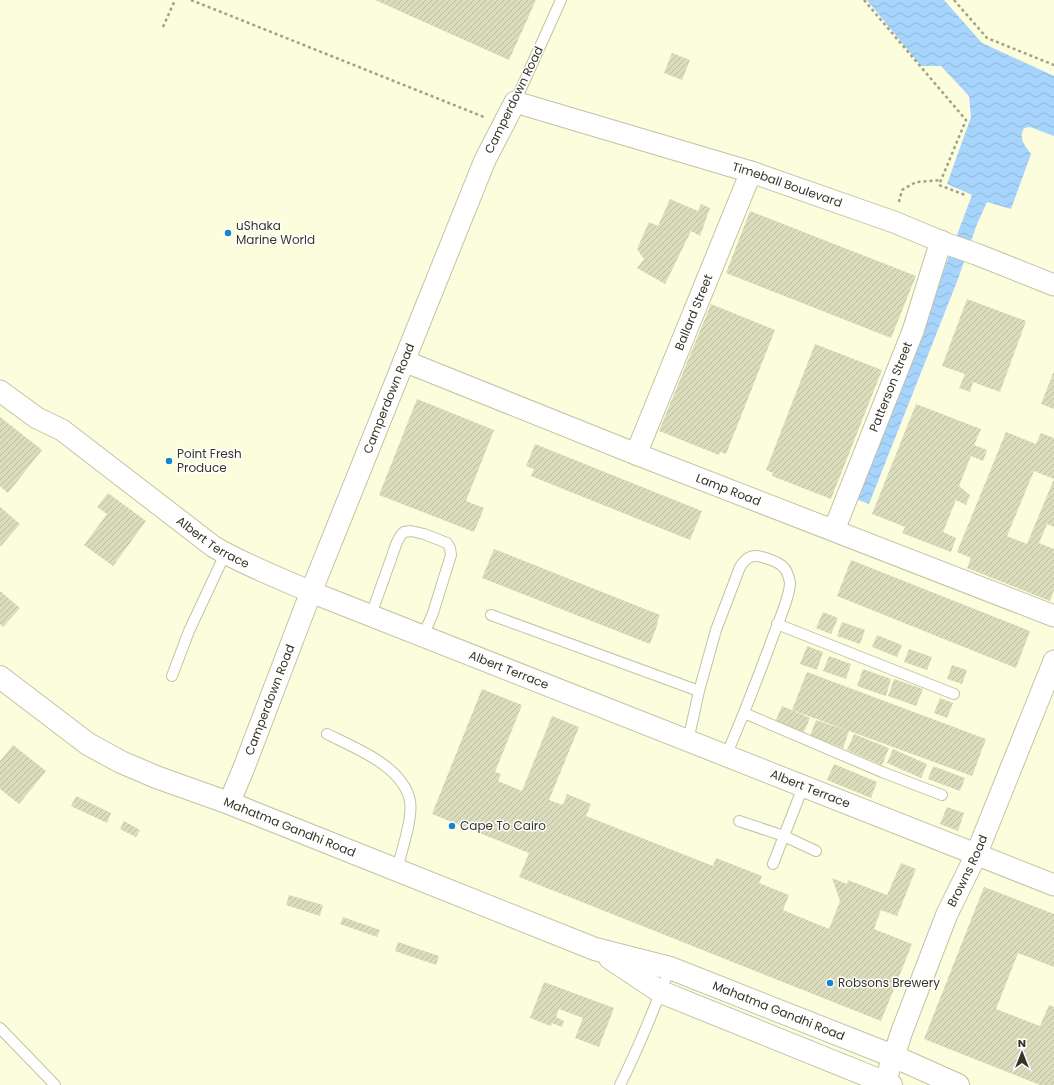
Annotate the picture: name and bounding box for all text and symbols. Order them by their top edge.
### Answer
street label: Camperdown Road [480,43,547,156]
street label: Timeball Boulevard [730,158,845,211]
place label: uShaka Marine World [236,217,315,248]
marker: uShaka Marine World [223,228,233,238]
street label: Ballard Street [670,272,716,353]
street label: Patterson Street [865,339,916,434]
street label: Camperdown Road [359,341,418,456]
place label: Point Fresh Produce [177,445,242,476]
marker: Point Fresh Produce [164,456,174,466]
street label: Lamp Road [694,469,763,510]
street label: Albert Terrace [173,512,252,572]
street label: Camperdown Road [240,642,298,758]
street label: Albert Terrace [467,646,551,693]
street label: Albert Terrace [768,765,853,812]
street label: Mahatma Gandhi Road [221,793,358,861]
place label: Cape To Cairo [460,817,546,834]
marker: Cape To Cairo [447,821,457,831]
street label: Browns Road [943,832,991,909]
place label: Robsons Brewery [838,974,940,991]
street label: Mahatma Gandhi Road [710,977,847,1044]
marker: Robsons Brewery [825,978,835,988]
north arrow [1002,1033,1042,1073]
text: N [1018,1035,1026,1051]

